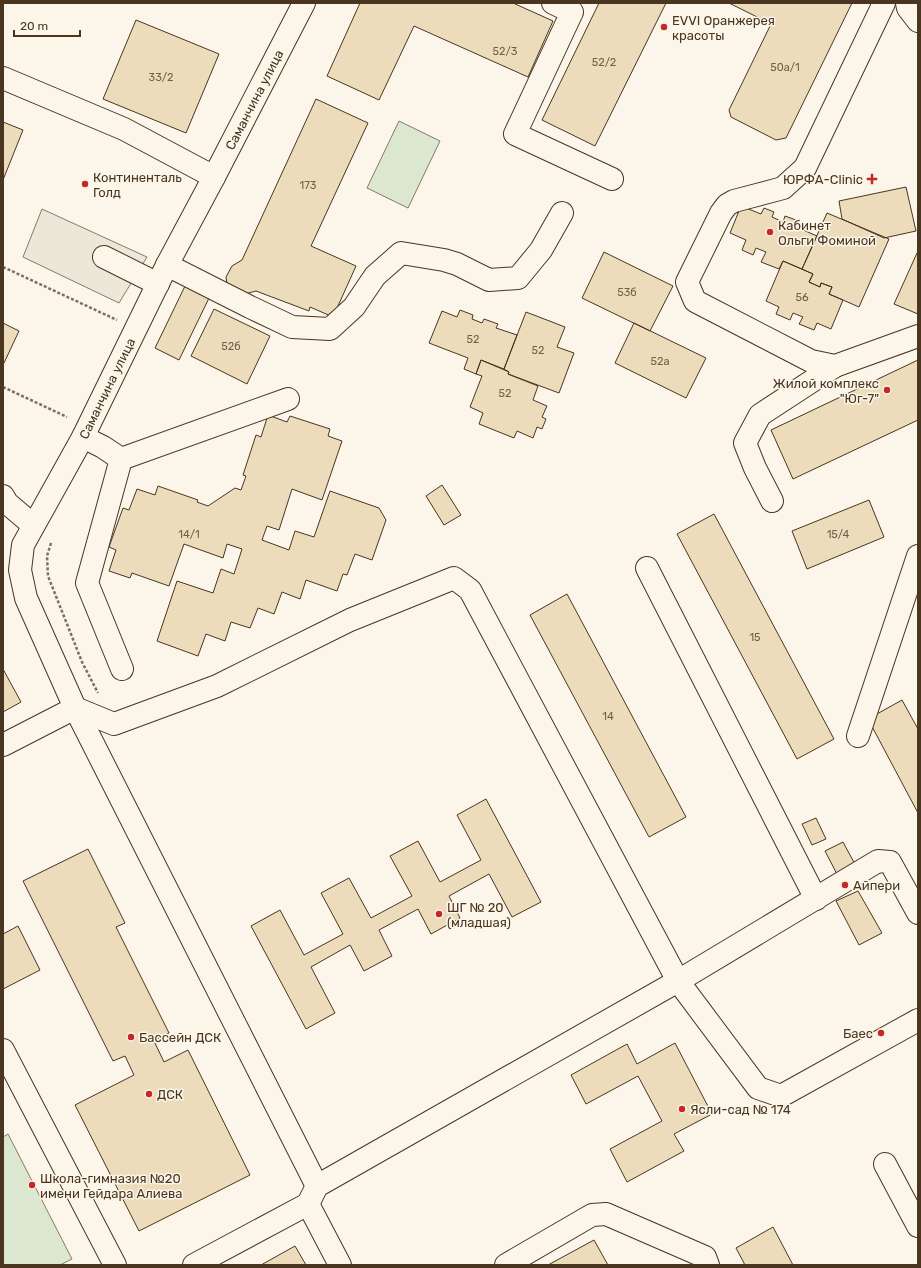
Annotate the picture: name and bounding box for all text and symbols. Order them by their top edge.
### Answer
scale bar [14,12,80,38]
place label: EVVI Оранжерея красоты [672,13,775,43]
text: 20 m [20,19,48,33]
marker: EVVI Оранжерея красоты [659,22,669,32]
house number: 52/3 [493,45,518,58]
street label: Саманчина улица [222,47,287,152]
house number: 52/2 [592,56,616,69]
house number: 50а/1 [770,61,800,74]
house number: 33/2 [149,71,173,84]
place label: Континенталь Голд [93,170,182,200]
place label: ЮРФА-Clinic [783,172,863,187]
marker: ЮРФА-Clinic [866,173,878,185]
marker: Континенталь Голд [80,179,90,189]
house number: 173 [300,179,317,192]
place label: Кабинет Ольги Фоминой [778,218,876,248]
marker: Кабинет Ольги Фоминой [765,227,775,237]
house number: 53б [617,286,637,299]
house number: 56 [795,291,809,304]
house number: 52 [467,333,480,346]
street label: Саманчина улица [76,335,138,441]
house number: 52б [221,340,241,353]
house number: 52 [532,344,545,357]
house number: 52а [650,355,670,368]
place label: Жилой комплекс "Юг-7" [773,376,879,406]
marker: Жилой комплекс "Юг-7" [882,385,892,395]
house number: 52 [499,387,512,400]
house number: 14/1 [178,528,200,541]
house number: 15/4 [827,528,850,541]
house number: 15 [749,631,761,644]
house number: 14 [602,710,614,723]
place label: Айпери [853,878,900,893]
marker: Айпери [840,880,850,890]
place label: ШГ № 20 (младшая) [447,900,511,930]
marker: ШГ № 20 (младшая) [434,909,444,919]
place label: Баес [843,1026,873,1041]
marker: Баес [876,1028,886,1038]
place label: Бассейн ДСК [139,1030,221,1045]
marker: Бассейн ДСК [126,1032,136,1042]
place label: ДСК [157,1087,183,1102]
marker: ДСК [144,1089,154,1099]
place label: Ясли-сад № 174 [690,1102,791,1117]
marker: Ясли-сад № 174 [677,1104,687,1114]
place label: Школа-гимназия №20 имени Гейдара Алиева [40,1171,182,1201]
marker: Школа-гимназия №20 имени Гейдара Алиева [27,1180,37,1190]

